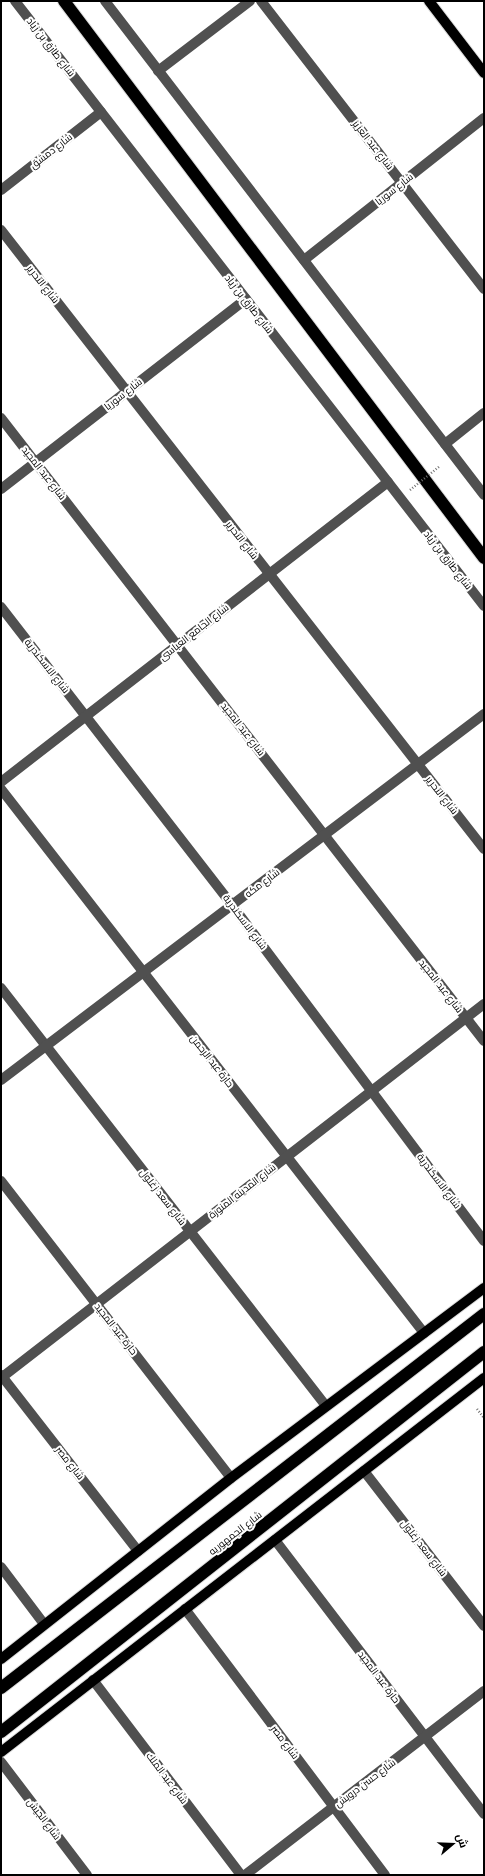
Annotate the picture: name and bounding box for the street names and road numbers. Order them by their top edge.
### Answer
street label: شارع طارق بن زياد [24,15,77,79]
street label: شارع عبد العزيز [349,117,396,172]
street label: شارع دمشق [28,131,75,172]
street label: شارع سوريا [373,171,416,208]
street label: شارع التحرير [23,262,61,306]
street label: شارع طارق بن زياد [222,272,275,336]
street label: شارع سوريا [102,376,145,413]
street label: شارع عبد المجيد [19,444,68,502]
street label: شارع التحرير [222,518,260,562]
street label: شارع طارق بن زياد [421,528,474,592]
street label: شارع الجامع العباسى [157,602,231,663]
street label: شارع الاسكندرية [22,637,72,696]
street label: شارع عبد المجيد [218,700,267,758]
street label: شارع التحرير [422,773,460,817]
street label: شارع مكه [243,866,282,900]
street label: شارع الاسكندرية [220,892,269,952]
street label: شارع عبد المجيد [416,957,465,1015]
street label: حارة عبد الرحمن [187,1033,236,1090]
street label: شارع الاسكندرية [414,1151,463,1211]
street label: شارع المدينه المنورة [206,1161,278,1221]
street label: شارع سعد زغلول [137,1167,188,1228]
street label: حارة عبد المجيد [92,1301,140,1357]
street label: شارع مصر [52,1443,86,1482]
street label: شارع الجمهوريه [206,1509,264,1558]
street label: شارع سعد زغلول [398,1518,449,1579]
street label: حارة عبد المجيد [356,1649,402,1705]
street label: شارع مصر [267,1722,301,1762]
street label: شارع عبد الملك [143,1750,190,1807]
street label: شارع حسن درويش [333,1757,398,1810]
street label: شارع الجيش [24,1796,63,1842]

